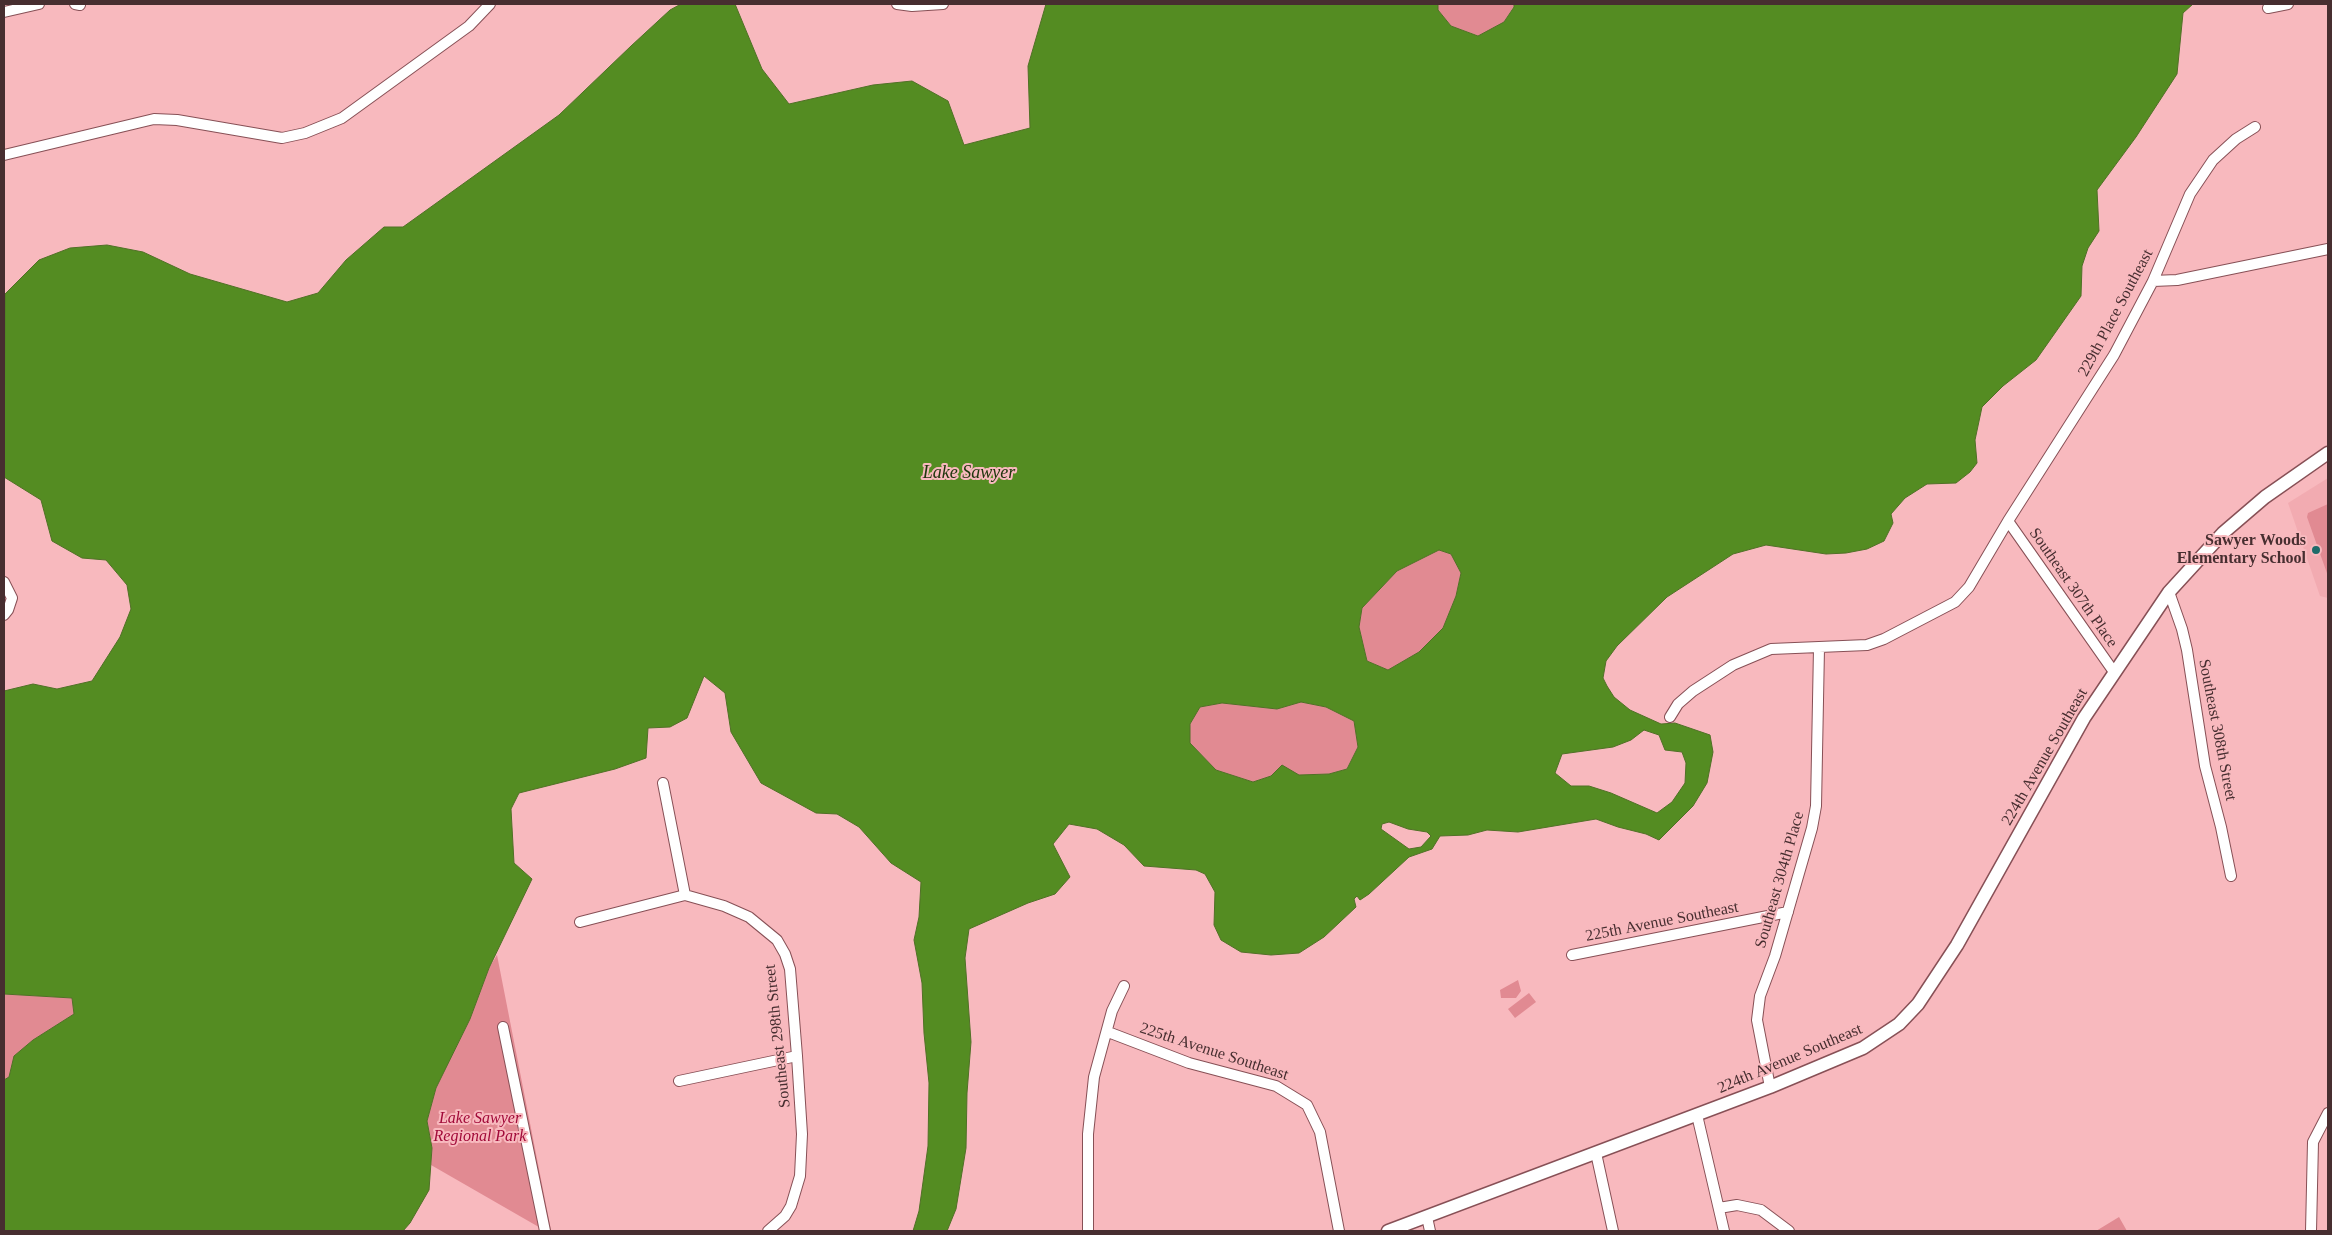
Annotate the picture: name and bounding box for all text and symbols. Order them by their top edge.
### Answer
street label: 229th Place Southeast [2074,246,2158,380]
water label: Lake Sawyer [923,462,1015,484]
street label: Southeast 307th Place [2025,525,2121,651]
place label: Sawyer Woods Elementary School [2177,531,2306,569]
marker: Sawyer Woods Elementary School [2310,544,2322,556]
street label: Southeast 308th Street [2194,657,2240,803]
street label: 224th Avenue Southeast [1998,685,2092,829]
street label: Southeast 304th Place [1751,809,1809,951]
street label: 225th Avenue Southeast [1584,898,1740,946]
street label: Southeast 298th Street [761,963,795,1109]
street label: 225th Avenue Southeast [1137,1019,1291,1085]
street label: 224th Avenue Southeast [1715,1020,1865,1098]
park label: Lake Sawyer Regional Park [434,1109,526,1147]

